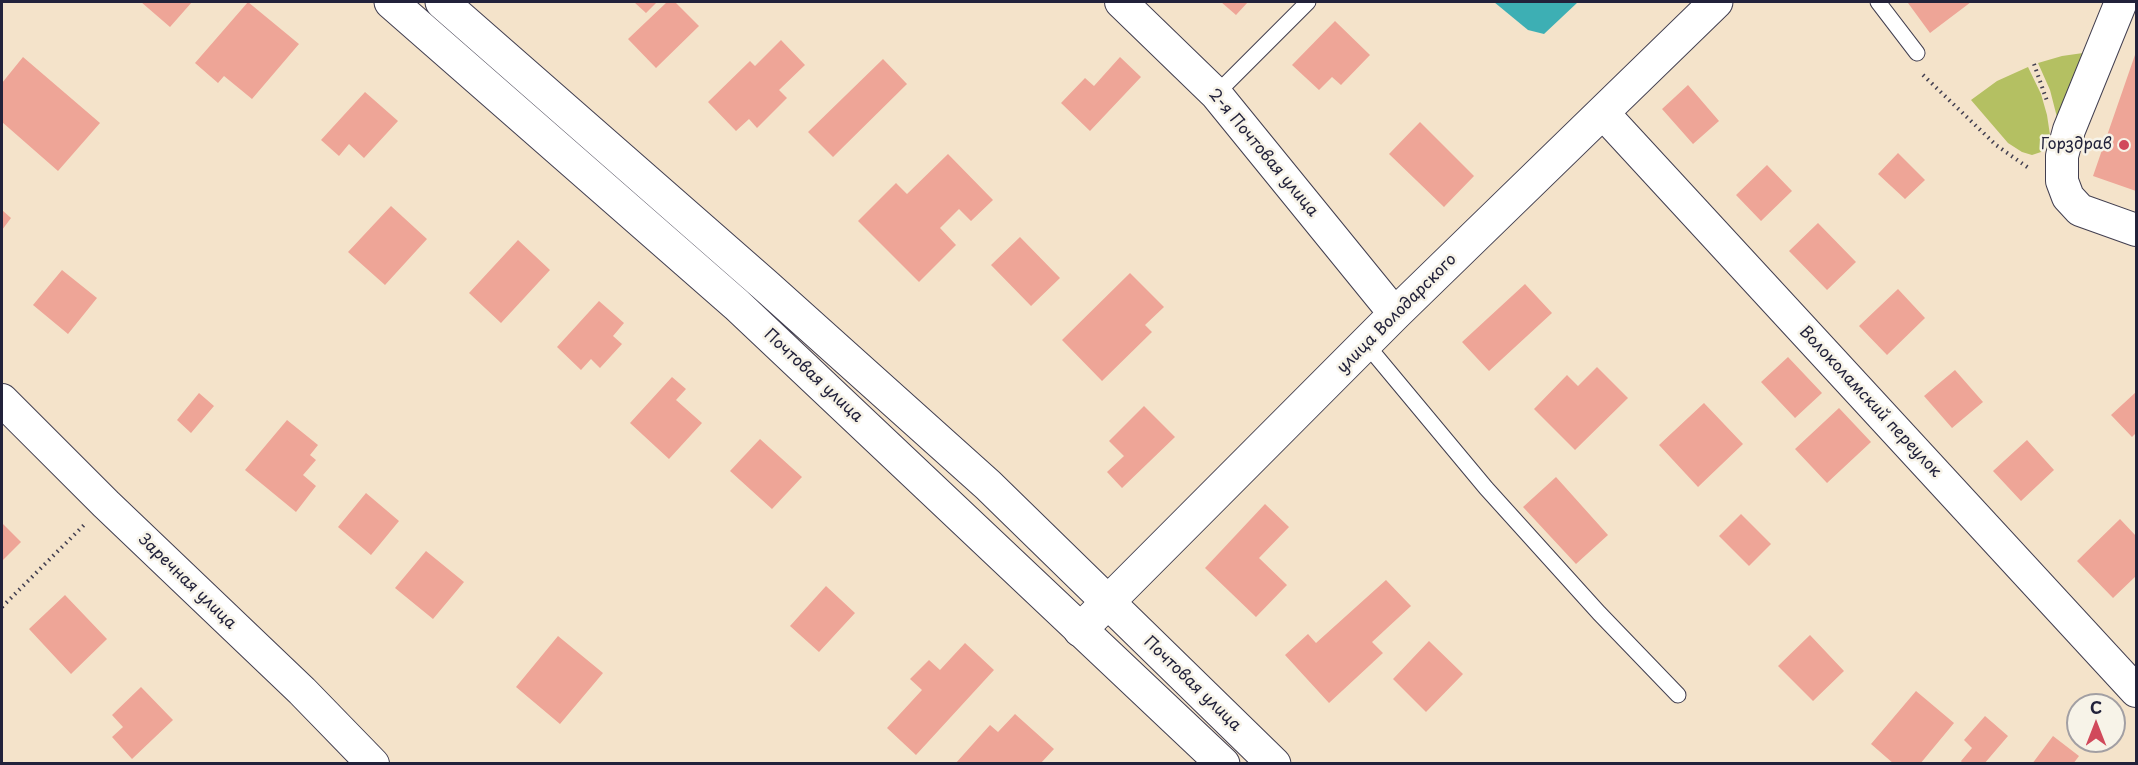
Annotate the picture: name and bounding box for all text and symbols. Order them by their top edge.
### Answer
street label: 2-я Почтовая улица [1204,85,1322,221]
place label: Горздрав [2041,135,2112,155]
marker: Горздрав [2117,138,2131,152]
street label: улица Володарского [1333,250,1461,378]
street label: Волоколамский переулок [1795,322,1945,482]
street label: Почтовая улица [760,325,866,427]
street label: Заречная улица [134,530,240,634]
street label: Почтовая улица [1139,633,1245,735]
north arrow [2066,693,2126,753]
text: С [2090,695,2102,719]

